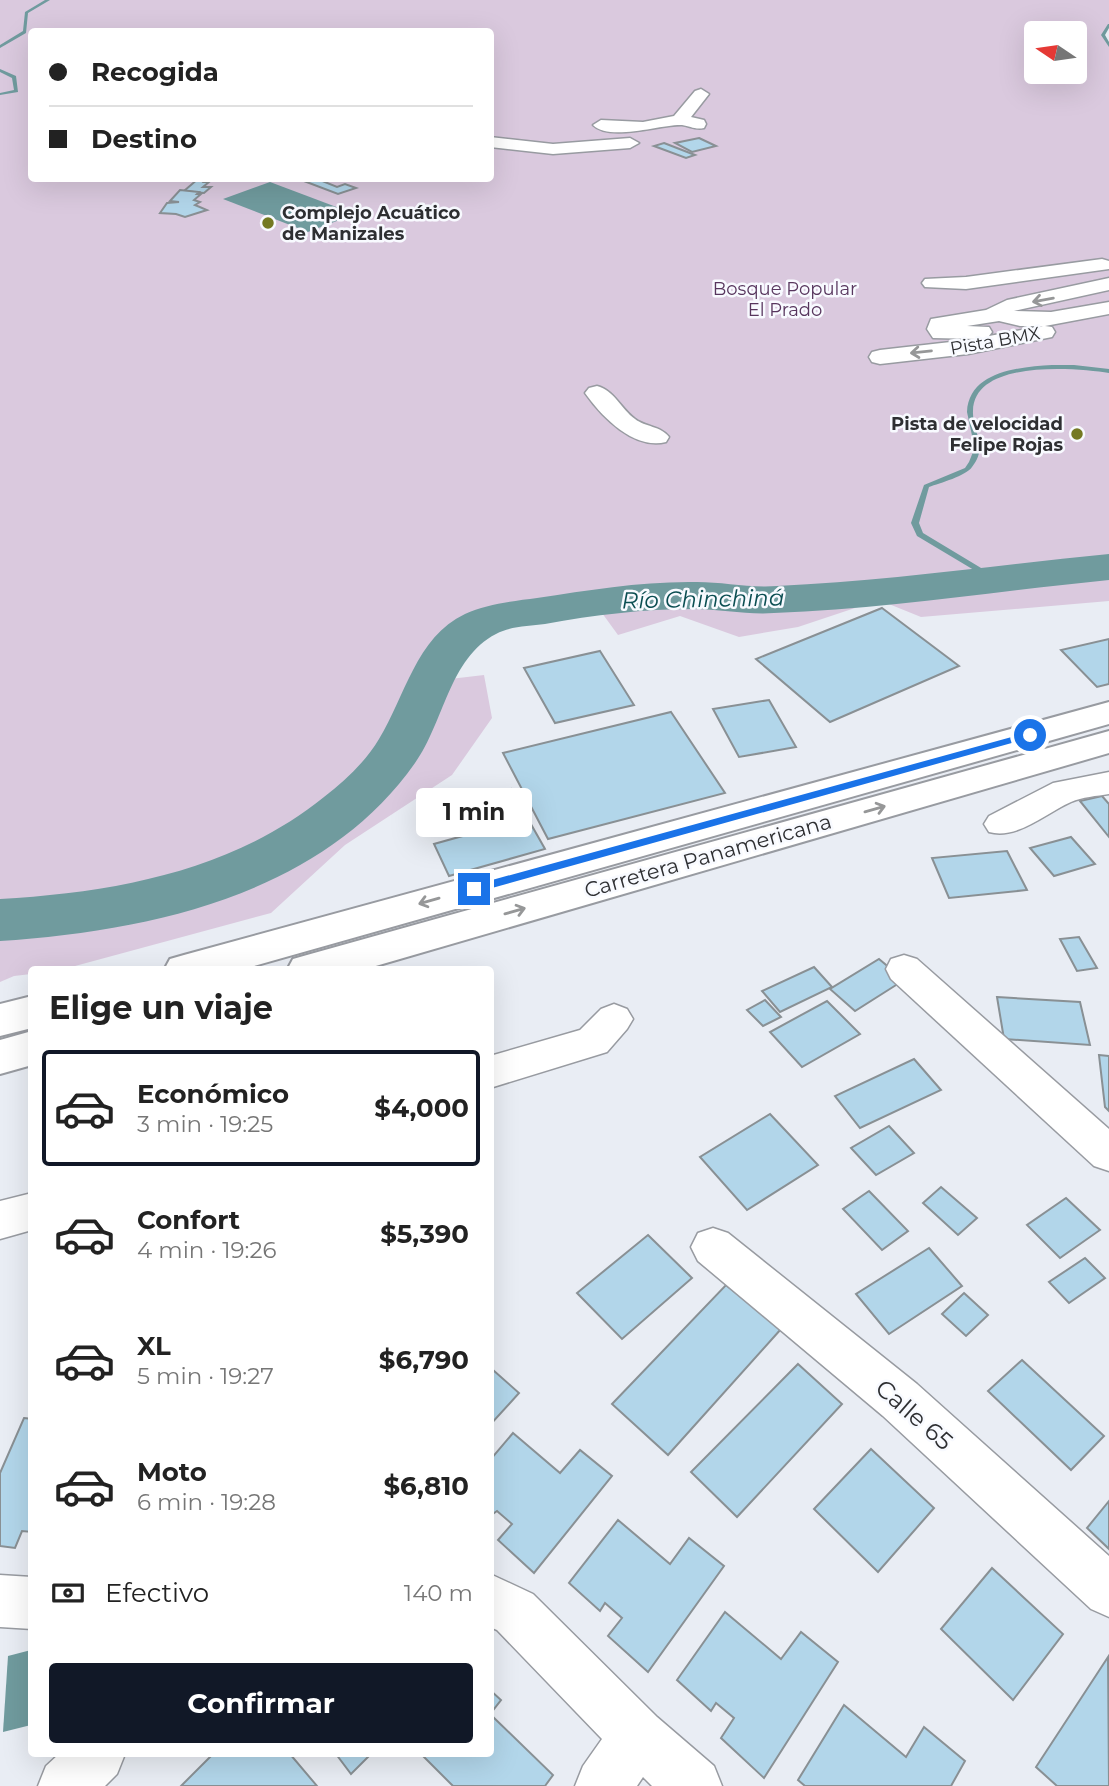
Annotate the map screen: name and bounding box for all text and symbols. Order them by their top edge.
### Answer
north arrow [1024,21,1087,84]
map controls [1024,21,1087,84]
text: Recogida [91,56,219,88]
text: Destino [91,123,197,155]
place label: Complejo Acuático de Manizales [282,202,460,245]
marker: Complejo Acuático de Manizales [260,215,276,231]
park label: Bosque Popular El Prado [713,278,857,321]
one-way arrow [1032,293,1055,307]
street label: Pista BMX [948,322,1042,360]
one-way arrow [910,346,933,359]
place label: Pista de velocidad Felipe Rojas [891,413,1063,456]
marker: Pista de velocidad Felipe Rojas [1069,426,1085,442]
water label: Río Chinchiná [621,584,785,614]
route start [1014,719,1046,751]
callout: 1 min [416,788,532,836]
text: 1 min [443,798,505,826]
one-way arrow [864,801,886,814]
street label: Carretera Panamericana [581,808,834,903]
route end [458,873,490,905]
one-way arrow [419,896,441,909]
one-way arrow [503,903,525,916]
text: Elige un viaje [49,988,273,1027]
icon: car [53,1077,116,1140]
text: Económico [137,1078,289,1110]
text: $4,000 [374,1092,469,1124]
text: 3 min · 19:25 [137,1110,273,1138]
icon: car [53,1203,116,1266]
text: Confort [137,1204,240,1236]
text: $5,390 [380,1218,469,1250]
text: 4 min · 19:26 [137,1236,276,1264]
icon: car [53,1329,116,1392]
text: XL [137,1330,171,1362]
text: $6,790 [379,1344,469,1376]
text: 5 min · 19:27 [137,1362,274,1390]
street label: Calle 65 [870,1373,959,1456]
icon: car [53,1455,116,1518]
text: Moto [137,1456,207,1488]
text: $6,810 [384,1470,469,1502]
text: 6 min · 19:28 [137,1488,276,1516]
icon: cash [49,1574,87,1612]
text: Efectivo [105,1577,209,1609]
text: 140 m [404,1579,473,1607]
button: Confirmar [49,1663,473,1743]

